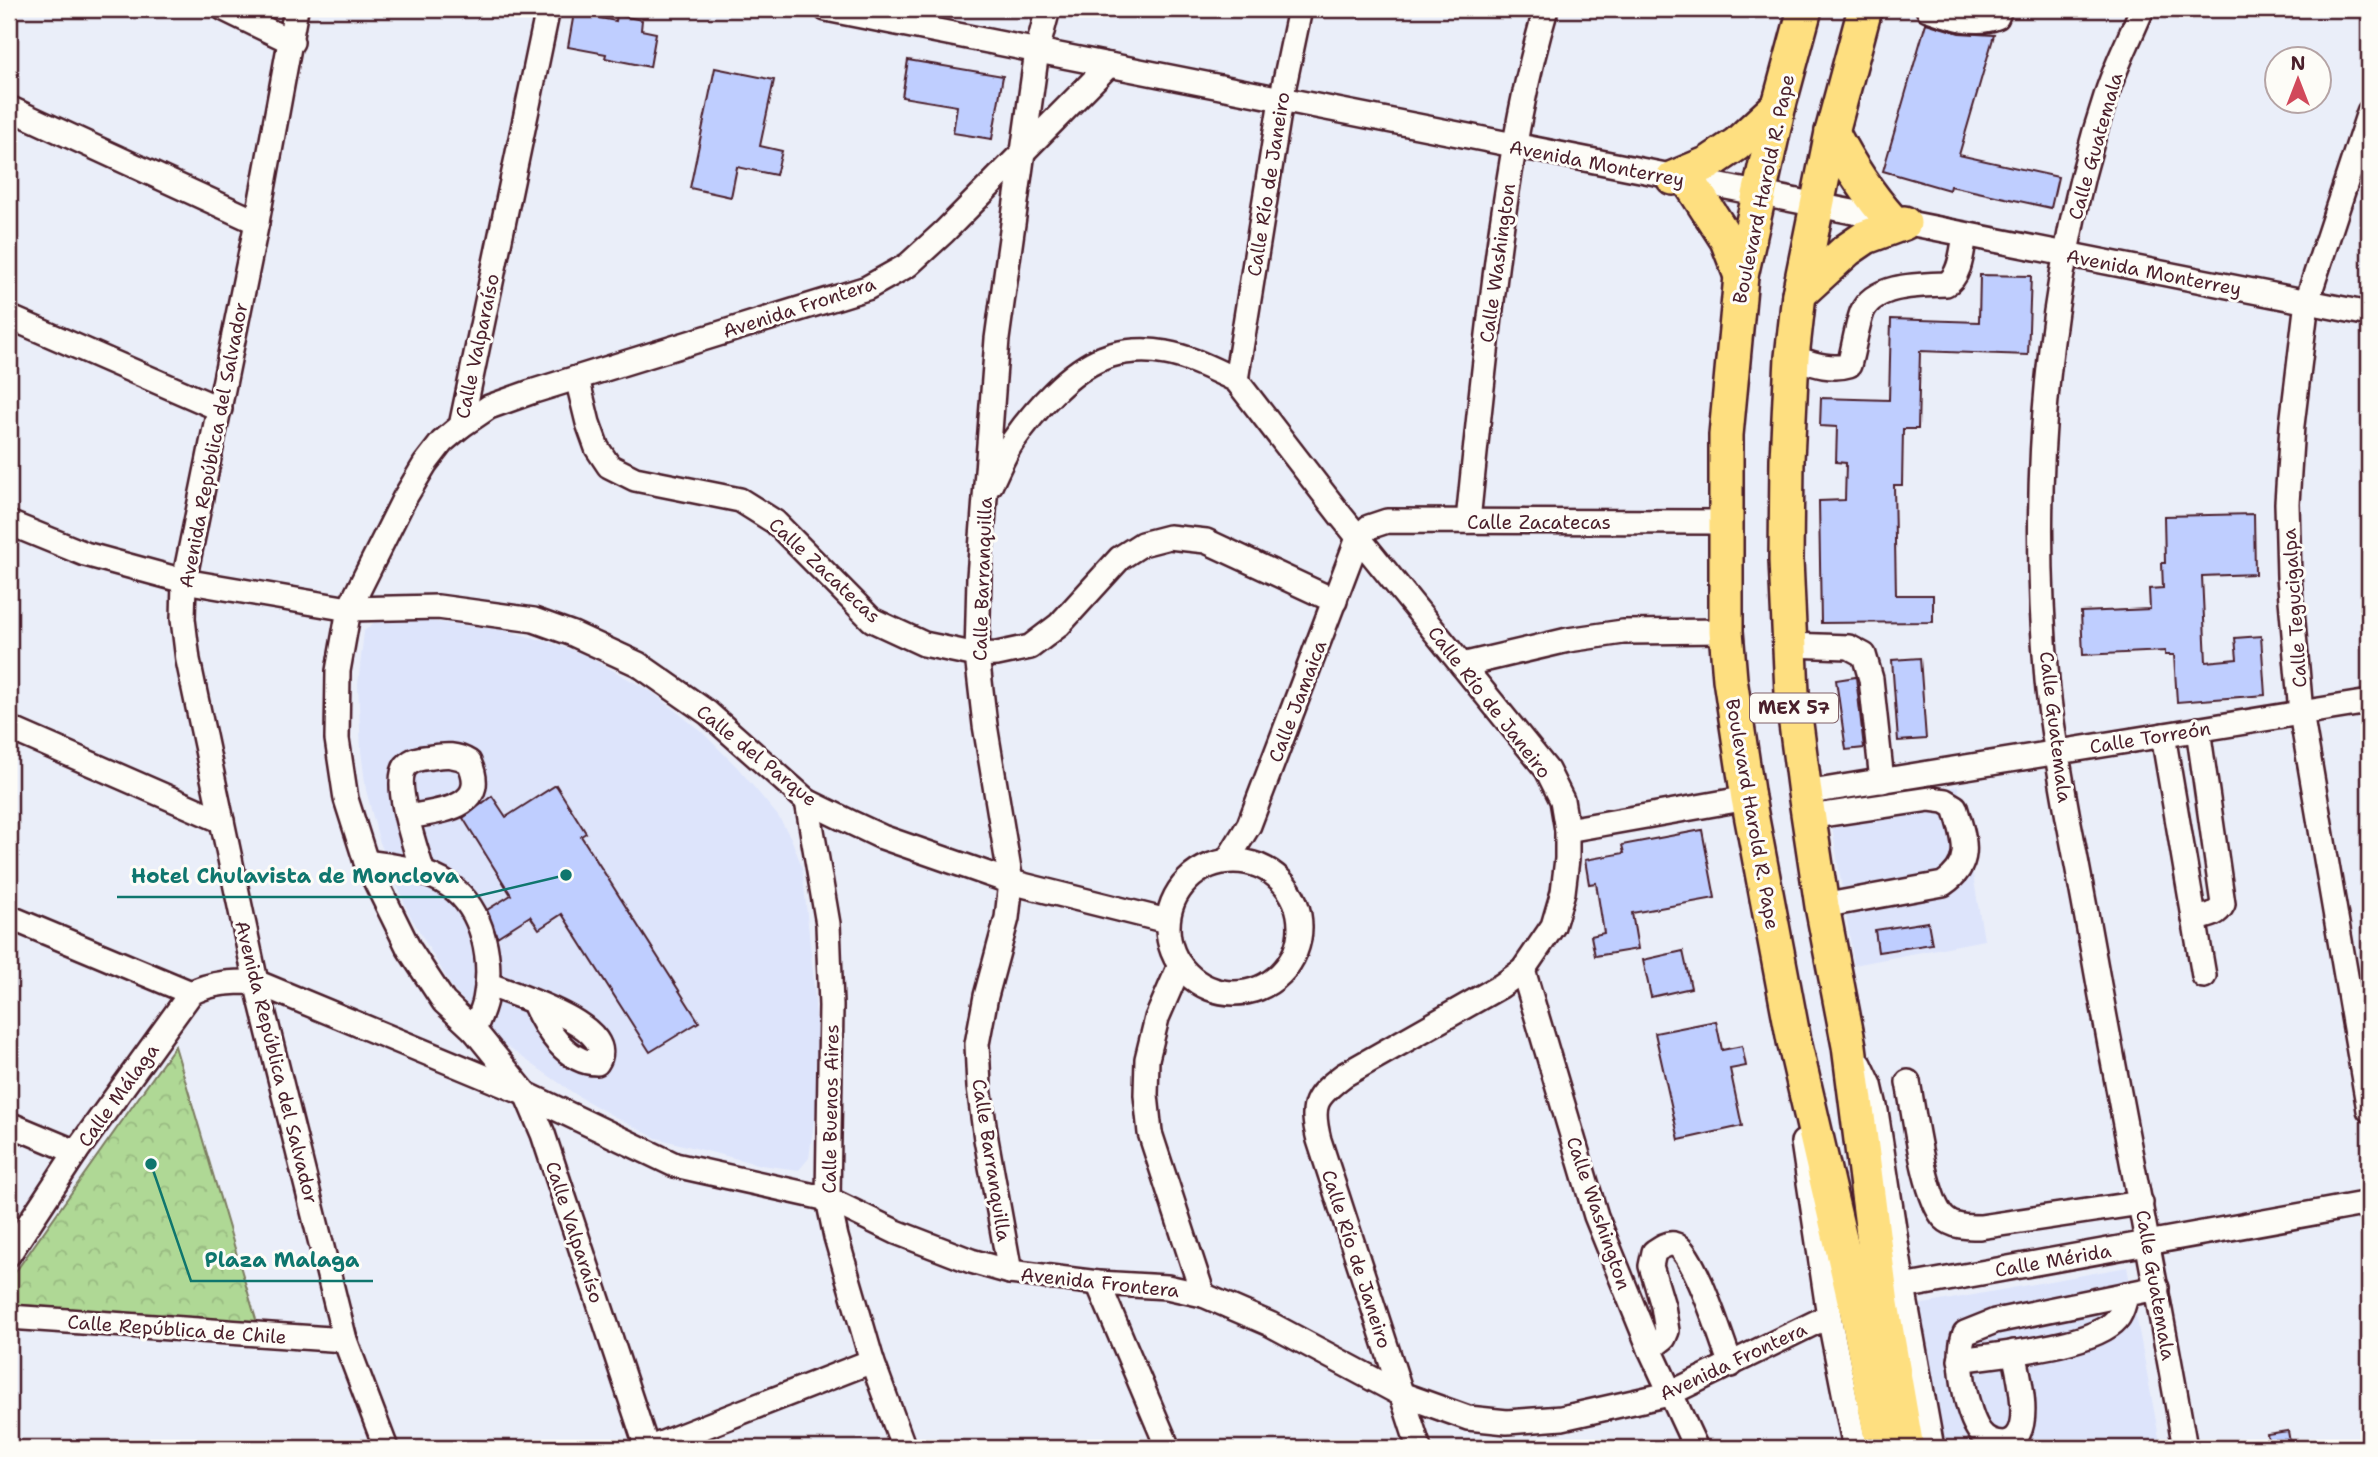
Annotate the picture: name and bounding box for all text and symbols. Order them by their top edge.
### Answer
north arrow [2262,46,2332,116]
text: N [2290,51,2306,76]
street label: Calle Guatemala [2062,69,2129,223]
street label: Boulevard Harold R. Pape [1727,72,1800,306]
street label: Calle Río de Janeiro [1242,90,1295,278]
street label: Avenida Monterrey [1507,134,1687,193]
street label: Calle Washington [1474,182,1521,344]
street label: Avenida Monterrey [2064,243,2244,302]
street label: Calle Valparaíso [450,271,505,421]
street label: Avenida Frontera [720,271,879,344]
street label: Avenida República del Salvador [173,300,254,590]
street label: Calle Barranquilla [967,496,998,661]
street label: Calle Zacatecas [1467,510,1611,535]
street label: Calle Zacatecas [763,512,886,629]
street label: Calle Tegucigalpa [2276,527,2313,688]
street label: Calle Río de Janeiro [1422,621,1557,783]
street label: Calle Jamaica [1263,636,1332,766]
street label: Calle Guatemala [2034,650,2077,804]
road number: MEX 57 [1750,694,1838,722]
street label: Boulevard Harold R. Pape [1720,697,1785,931]
street label: Calle del Parque [691,699,822,812]
street label: Calle Torreón [2088,716,2212,759]
callout: Hotel Chulavista de Monclova [117,855,473,897]
text: Hotel Chulavista de Monclova [131,862,460,890]
street label: Avenida República del Salvador [229,918,324,1206]
street label: Calle Buenos Aires [817,1024,844,1194]
street label: Calle Málaga [72,1038,165,1152]
street label: Calle Barranquilla [966,1077,1017,1243]
street label: Calle Washington [1561,1133,1636,1293]
street label: Calle Valparaíso [540,1158,609,1306]
street label: Calle Río de Janeiro [1316,1167,1397,1352]
street label: Calle Guatemala [2130,1208,2181,1362]
street label: Calle Mérida [1993,1238,2113,1283]
callout: Plaza Malaga [191,1239,373,1281]
text: Plaza Malaga [205,1246,360,1274]
street label: Avenida Frontera [1019,1262,1181,1303]
street label: Calle República de Chile [67,1309,287,1350]
street label: Avenida Frontera [1656,1316,1811,1406]

